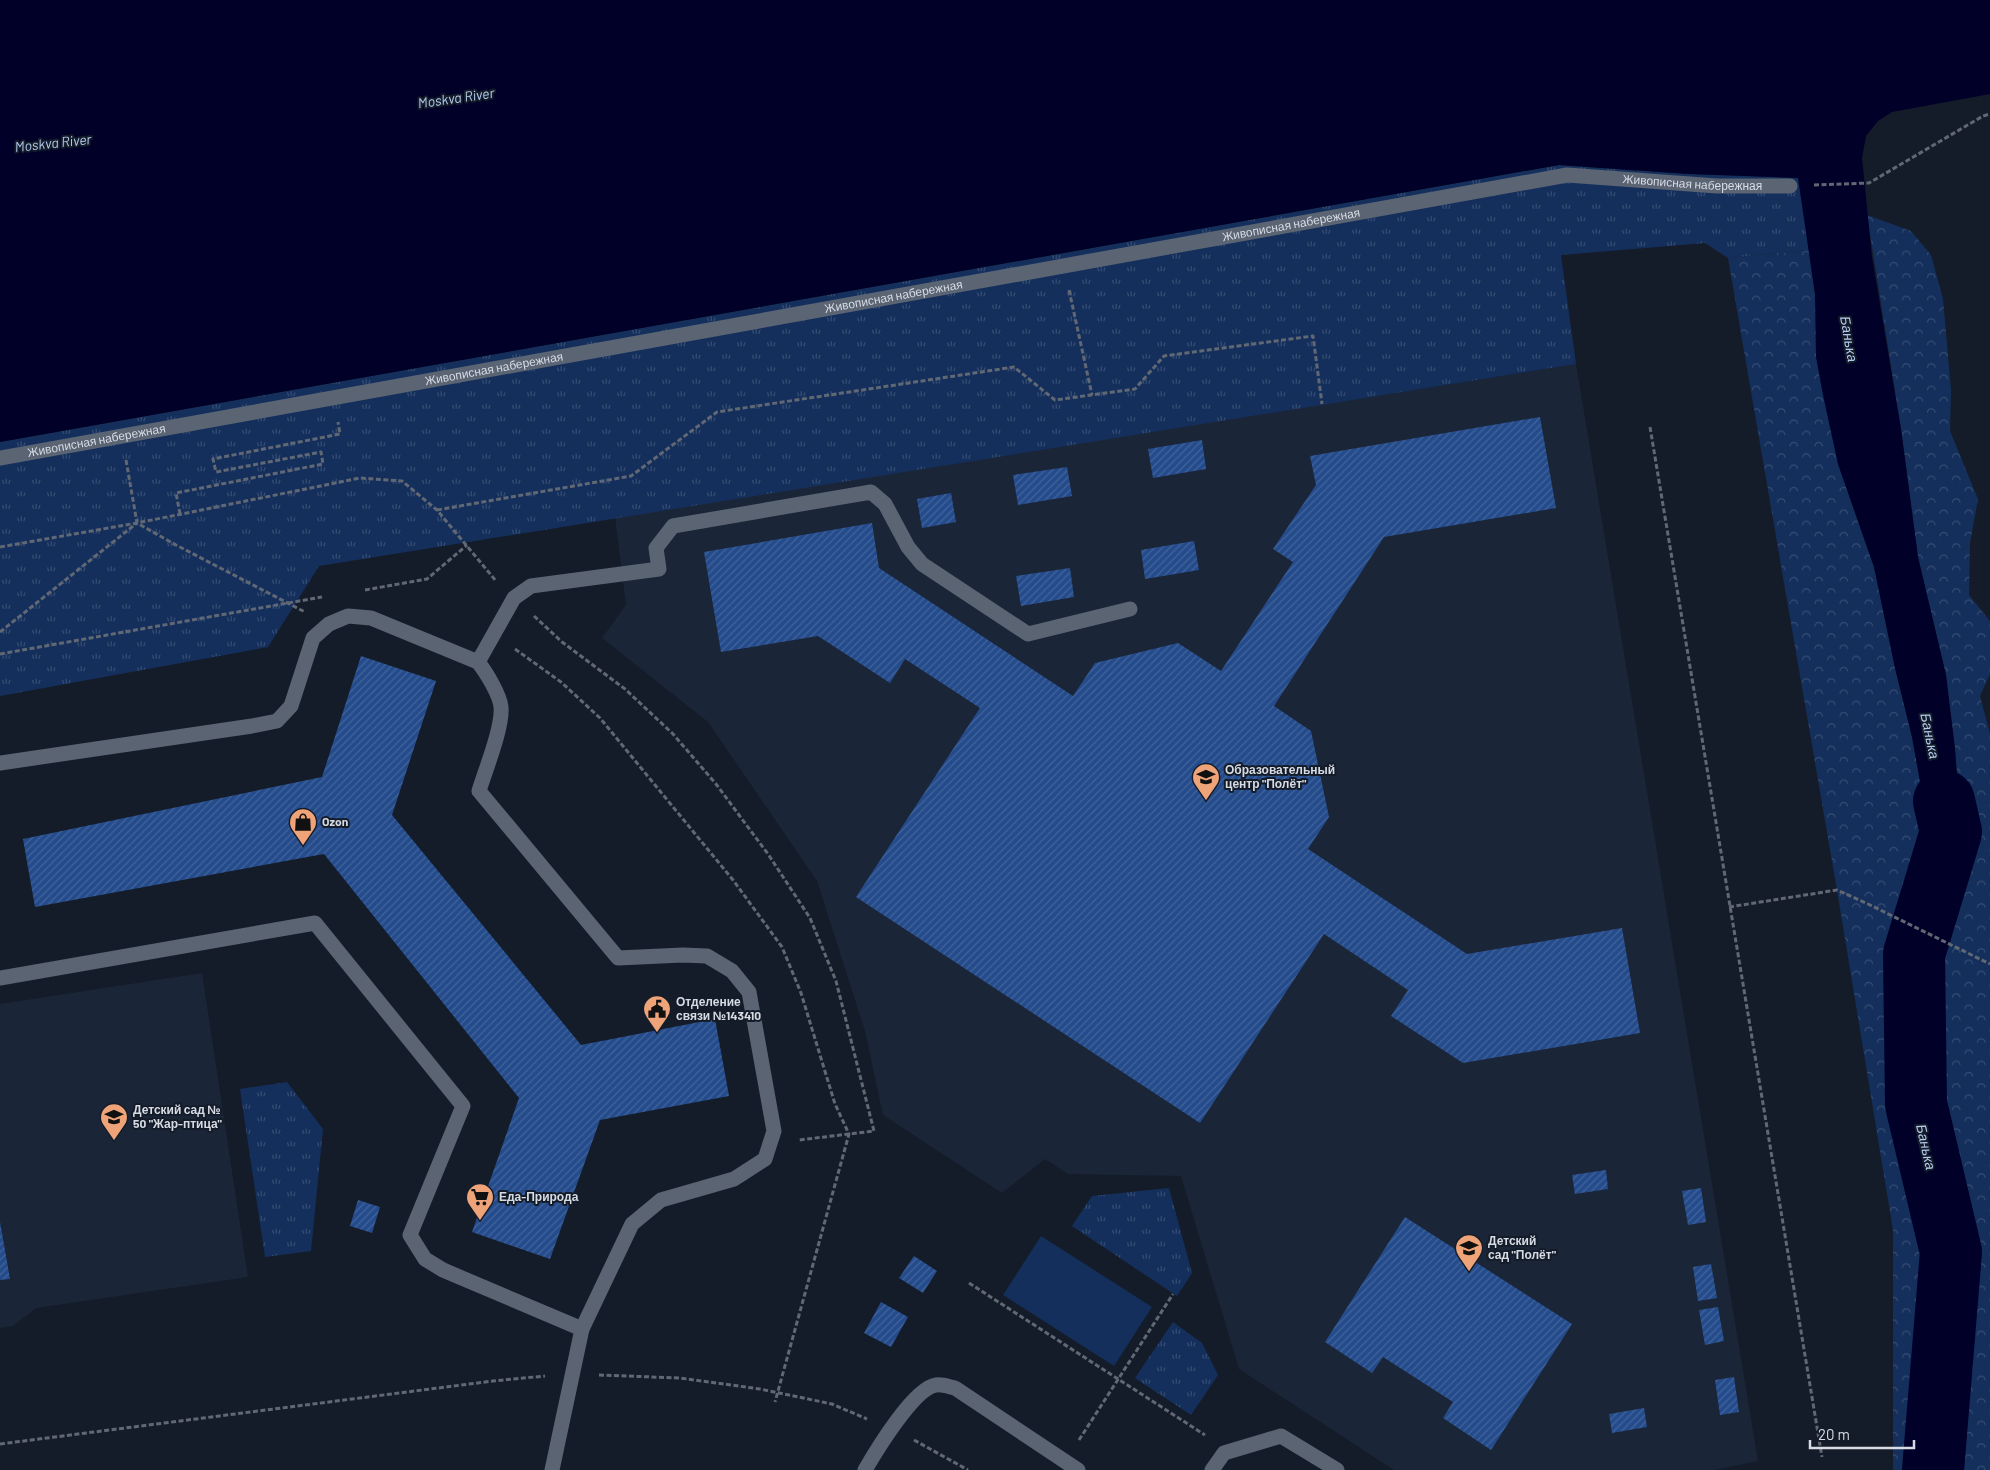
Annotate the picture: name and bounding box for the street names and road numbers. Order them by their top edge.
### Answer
street label: Живописная набережная [1622,171,1762,193]
street label: Живописная набережная [1221,205,1361,243]
street label: Живописная набережная [823,276,964,315]
street label: Живописная набережная [424,348,564,387]
street label: Живописная набережная [26,420,166,459]

